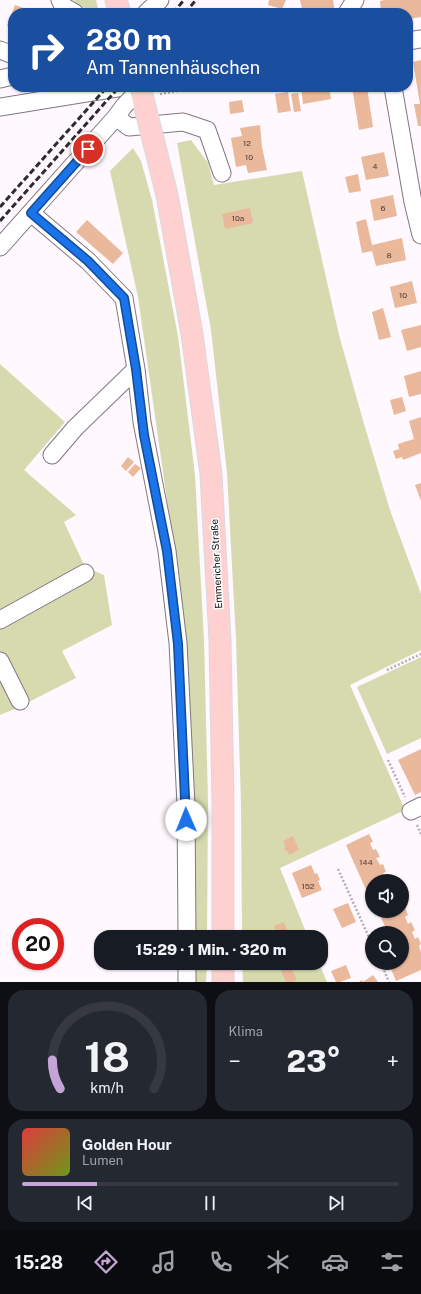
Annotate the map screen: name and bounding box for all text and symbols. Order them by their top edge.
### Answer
text: 280 m [86,23,172,56]
icon: right [20,24,72,76]
text: Am Tannenhäuschen [86,57,260,78]
pin [71,132,105,166]
icon: arrive [77,138,99,160]
house number: 12 [243,138,251,148]
house number: 10 [245,152,253,162]
house number: 4 [372,161,378,171]
house number: 6 [381,203,386,213]
house number: 10a [232,213,244,223]
house number: 8 [386,250,392,260]
house number: 10 [399,290,407,300]
street label: Emmericher Straße [208,519,224,609]
position arrow [165,799,207,841]
house number: 144 [359,857,373,867]
map controls [365,874,409,970]
button: sound [365,874,409,918]
house number: 152 [301,881,315,891]
speed limit sign: 20 [12,918,64,970]
button: search [365,926,409,970]
text: 15:29 · 1 Min. · 320 m [136,941,286,958]
text: Klima [229,1024,263,1039]
text: 18 [84,1031,130,1080]
text: 23° [287,1043,341,1079]
text: − [229,1048,241,1074]
text: + [387,1048,399,1074]
text: km/h [90,1078,124,1095]
text: Golden Hour [82,1136,172,1153]
text: Lumen [82,1153,123,1168]
icon: previous [74,1192,96,1214]
icon: pause [199,1192,221,1214]
icon: next [325,1192,347,1214]
icon: directions [92,1248,120,1276]
icon: music [150,1248,178,1276]
icon: phone [207,1248,235,1276]
icon: climate [264,1248,292,1276]
icon: car [321,1248,349,1276]
icon: filters [378,1248,406,1276]
text: 15:28 [15,1252,63,1273]

